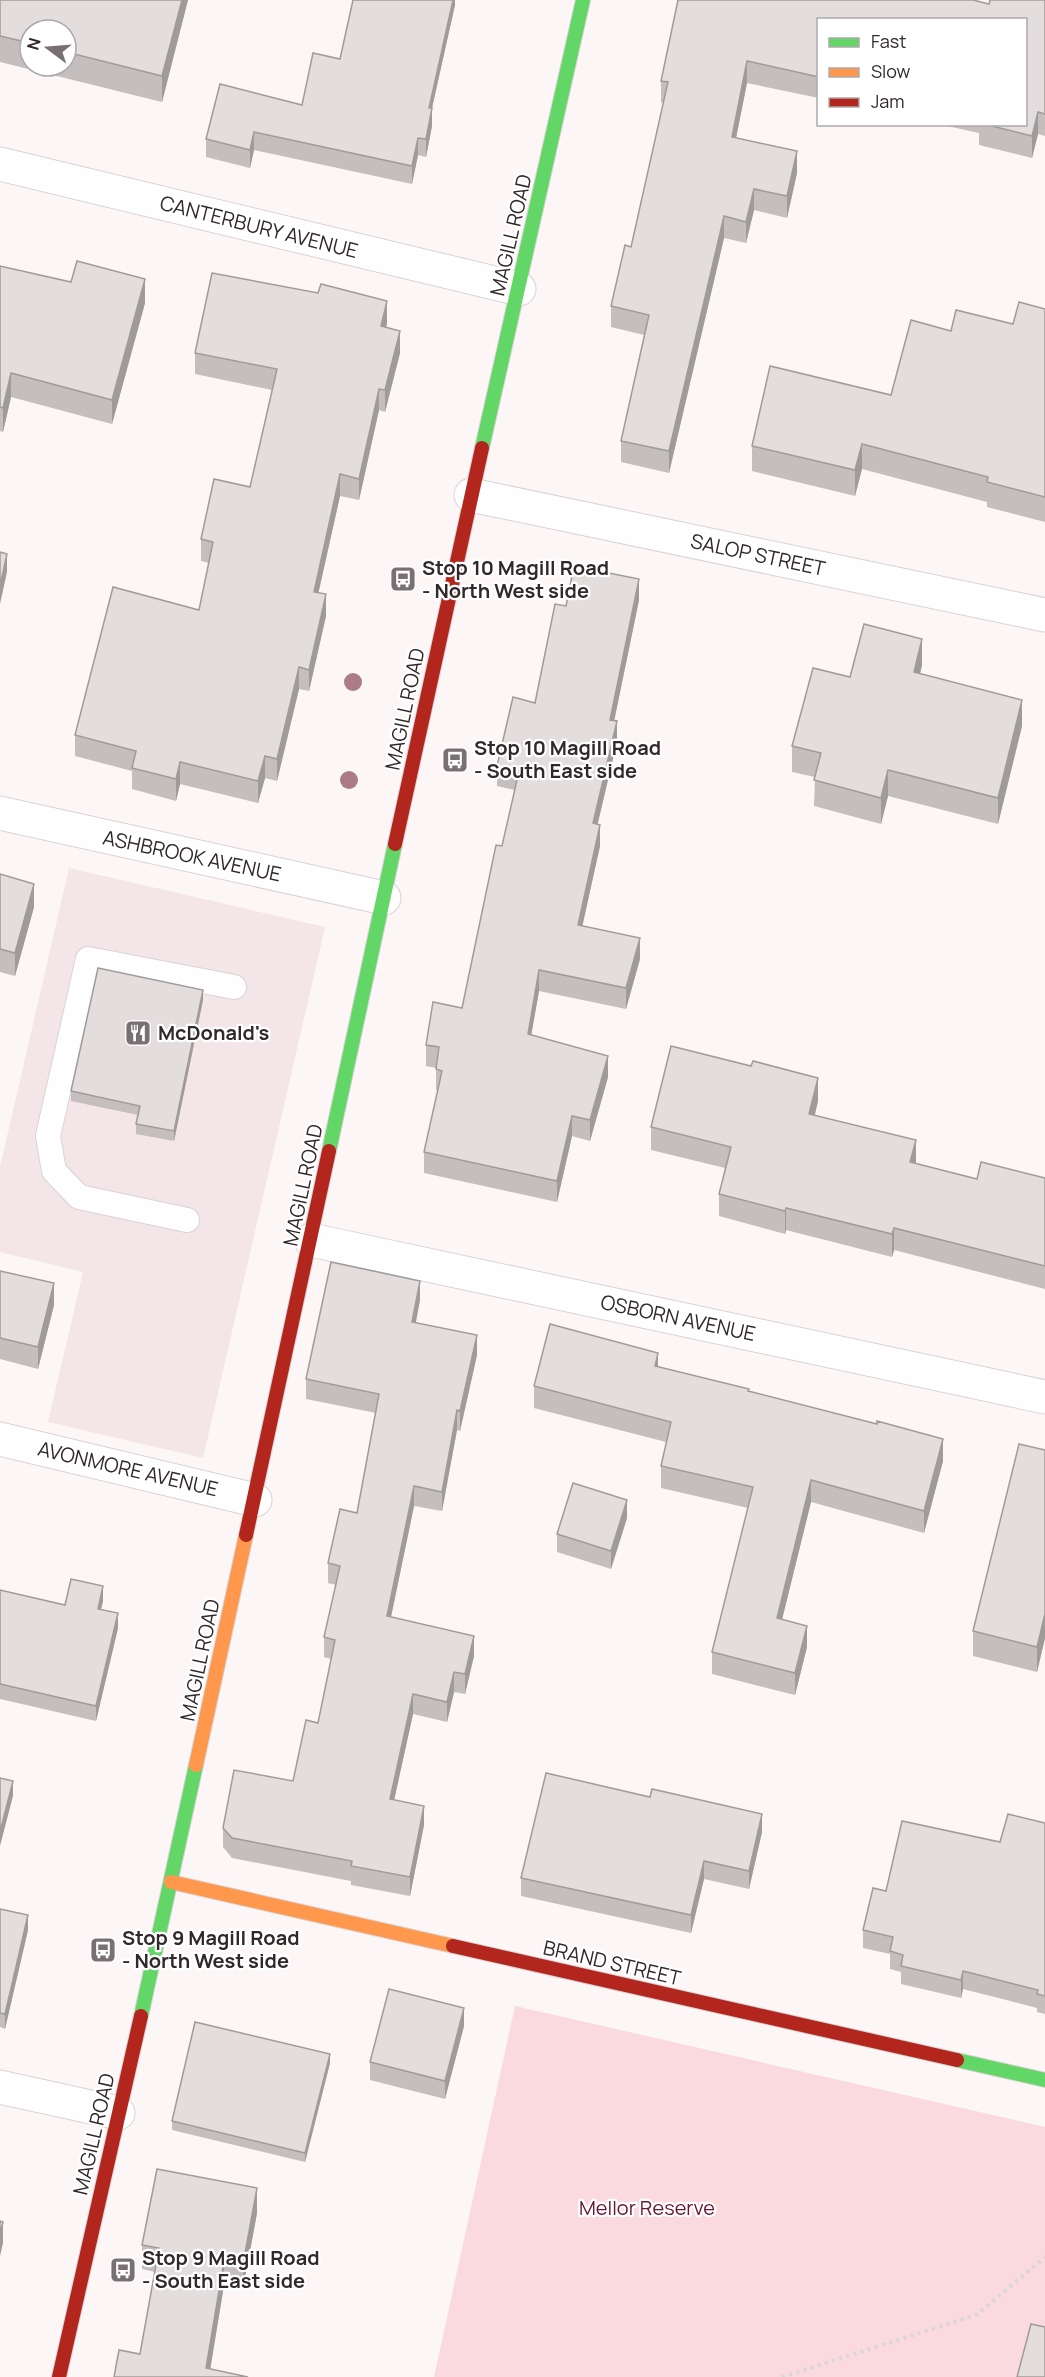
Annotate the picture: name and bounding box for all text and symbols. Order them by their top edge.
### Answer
north arrow [18,18,78,78]
legend [817,18,1027,126]
text: Fast [871,29,906,53]
text: N [21,35,46,52]
text: Slow [871,59,911,83]
text: Jam [871,89,905,113]
street label: MAGILL ROAD [483,171,538,298]
street label: CANTERBURY AVENUE [157,189,361,264]
street label: SALOP STREET [688,527,828,582]
place label: Stop 10 Magill Road - North West side [422,554,609,604]
bus stop icon: Stop 10 Magill Road - North West side [388,564,418,594]
street label: MAGILL ROAD [378,645,431,772]
place label: Stop 10 Magill Road - South East side [474,734,661,784]
bus stop icon: Stop 10 Magill Road - South East side [440,745,470,775]
street label: ASHBROOK AVENUE [101,823,284,888]
restaurant icon: McDonald's [123,1018,153,1048]
place label: McDonald's [158,1019,270,1046]
street label: MAGILL ROAD [276,1121,329,1248]
street label: OSBORN AVENUE [598,1288,758,1347]
street label: AVONMORE AVENUE [35,1435,221,1502]
street label: MAGILL ROAD [173,1596,226,1723]
place label: Stop 9 Magill Road - North West side [122,1924,300,1974]
street label: BRAND STREET [541,1934,684,1991]
bus stop icon: Stop 9 Magill Road - North West side [88,1935,118,1965]
street label: MAGILL ROAD [66,2070,121,2197]
park label: Mellor Reserve [579,2194,715,2221]
place label: Stop 9 Magill Road - South East side [142,2244,320,2294]
bus stop icon: Stop 9 Magill Road - South East side [108,2255,138,2285]

